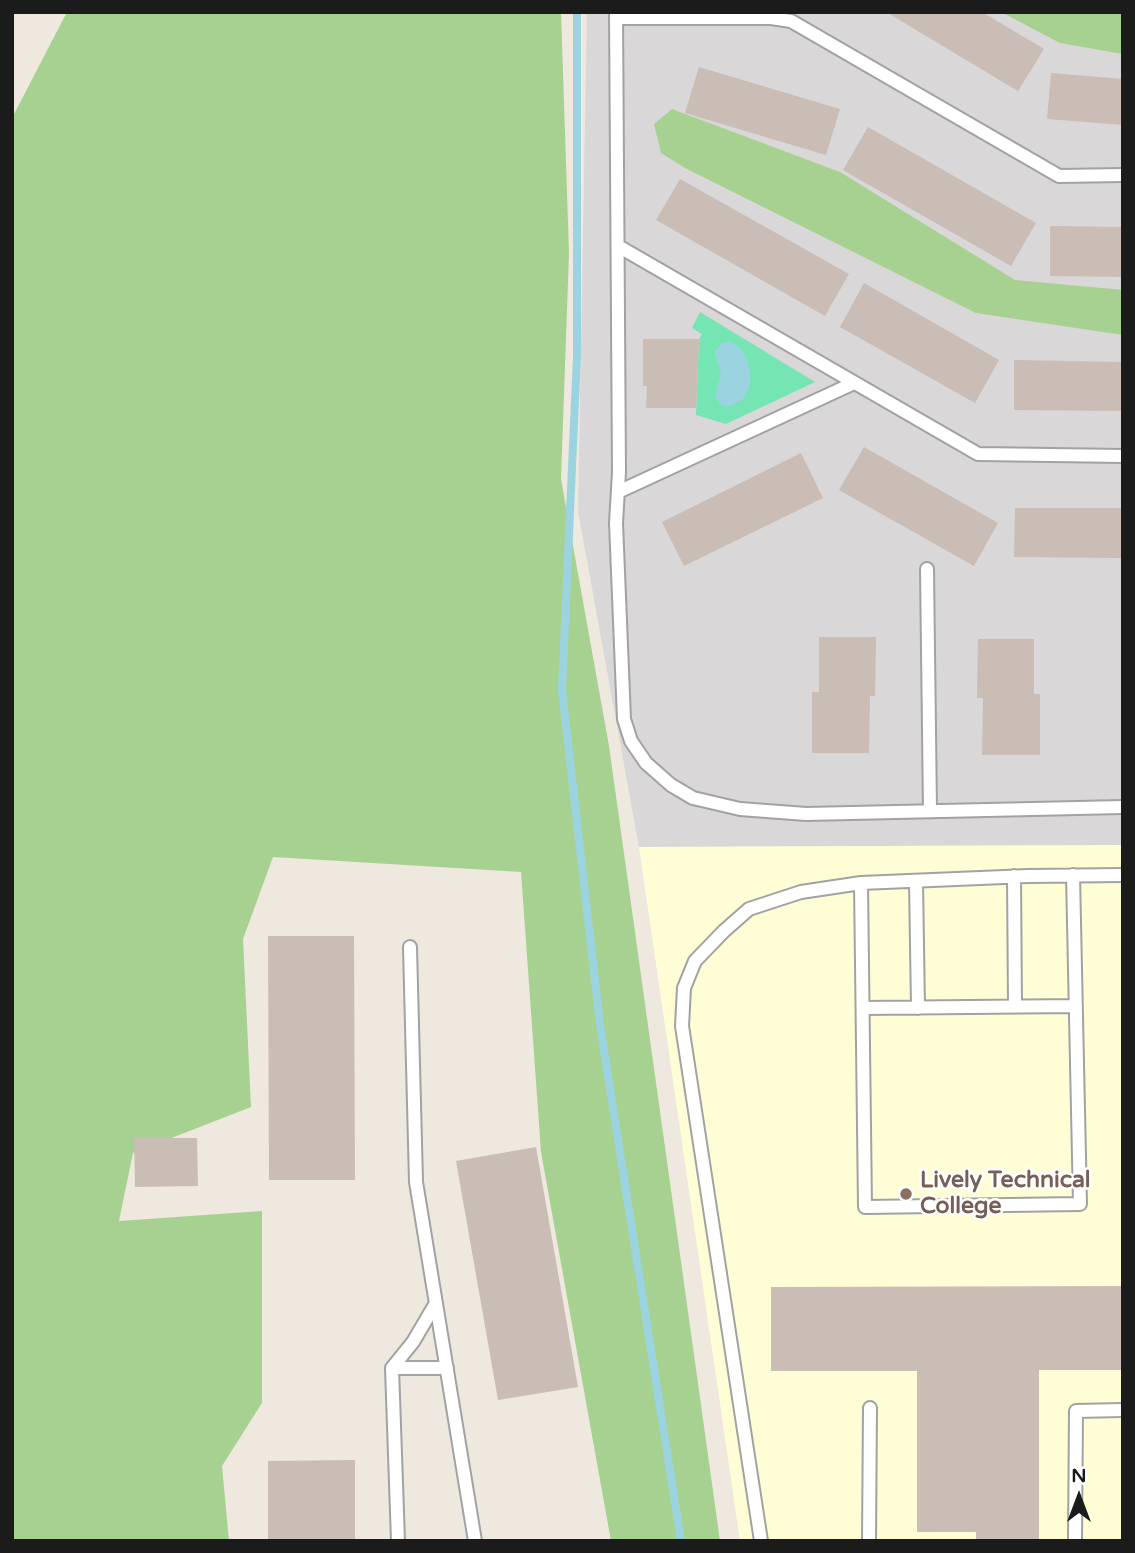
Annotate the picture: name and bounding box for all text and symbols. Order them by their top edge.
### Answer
place label: Lively Technical College [920,1167,1091,1221]
marker: Lively Technical College [898,1186,914,1202]
north arrow [1044,1462,1114,1532]
text: N [1071,1465,1087,1487]

